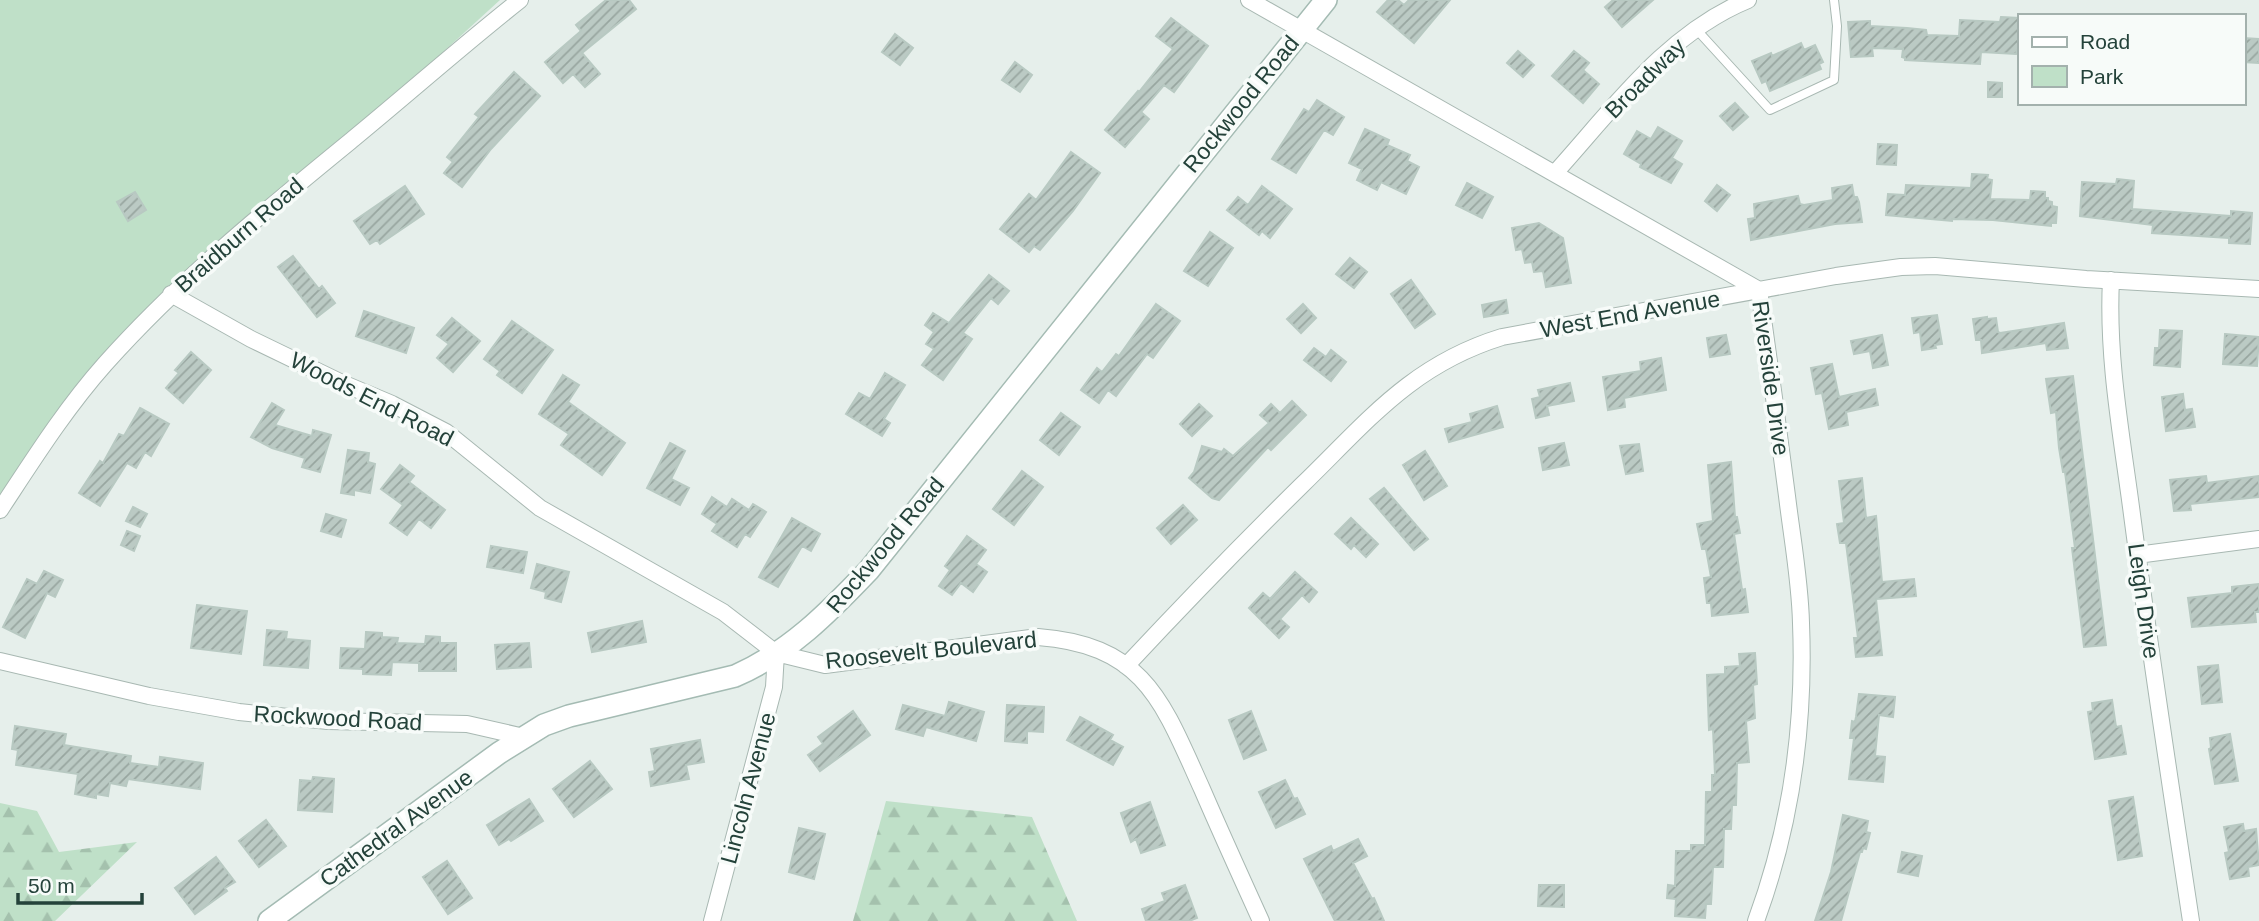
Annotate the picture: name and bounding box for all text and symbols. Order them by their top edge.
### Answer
legend [2018,14,2245,105]
street label: Rockwood Road [1178,30,1304,178]
text: Road [2080,30,2130,53]
street label: Broadway [1600,32,1691,123]
text: Park [2080,65,2124,88]
street label: Braidburn Road [170,172,308,298]
street label: West End Avenue [1538,285,1722,343]
street label: Riverside Drive [1747,299,1795,457]
street label: Woods End Road [286,347,458,451]
street label: Rockwood Road [821,472,949,618]
street label: Leigh Drive [2123,542,2165,660]
street label: Roosevelt Boulevard [824,626,1038,674]
street label: Rockwood Road [253,701,423,735]
street label: Lincoln Avenue [715,709,781,867]
street label: Cathedral Avenue [315,764,477,892]
scale bar [18,862,142,906]
text: 50 m [28,874,75,897]

